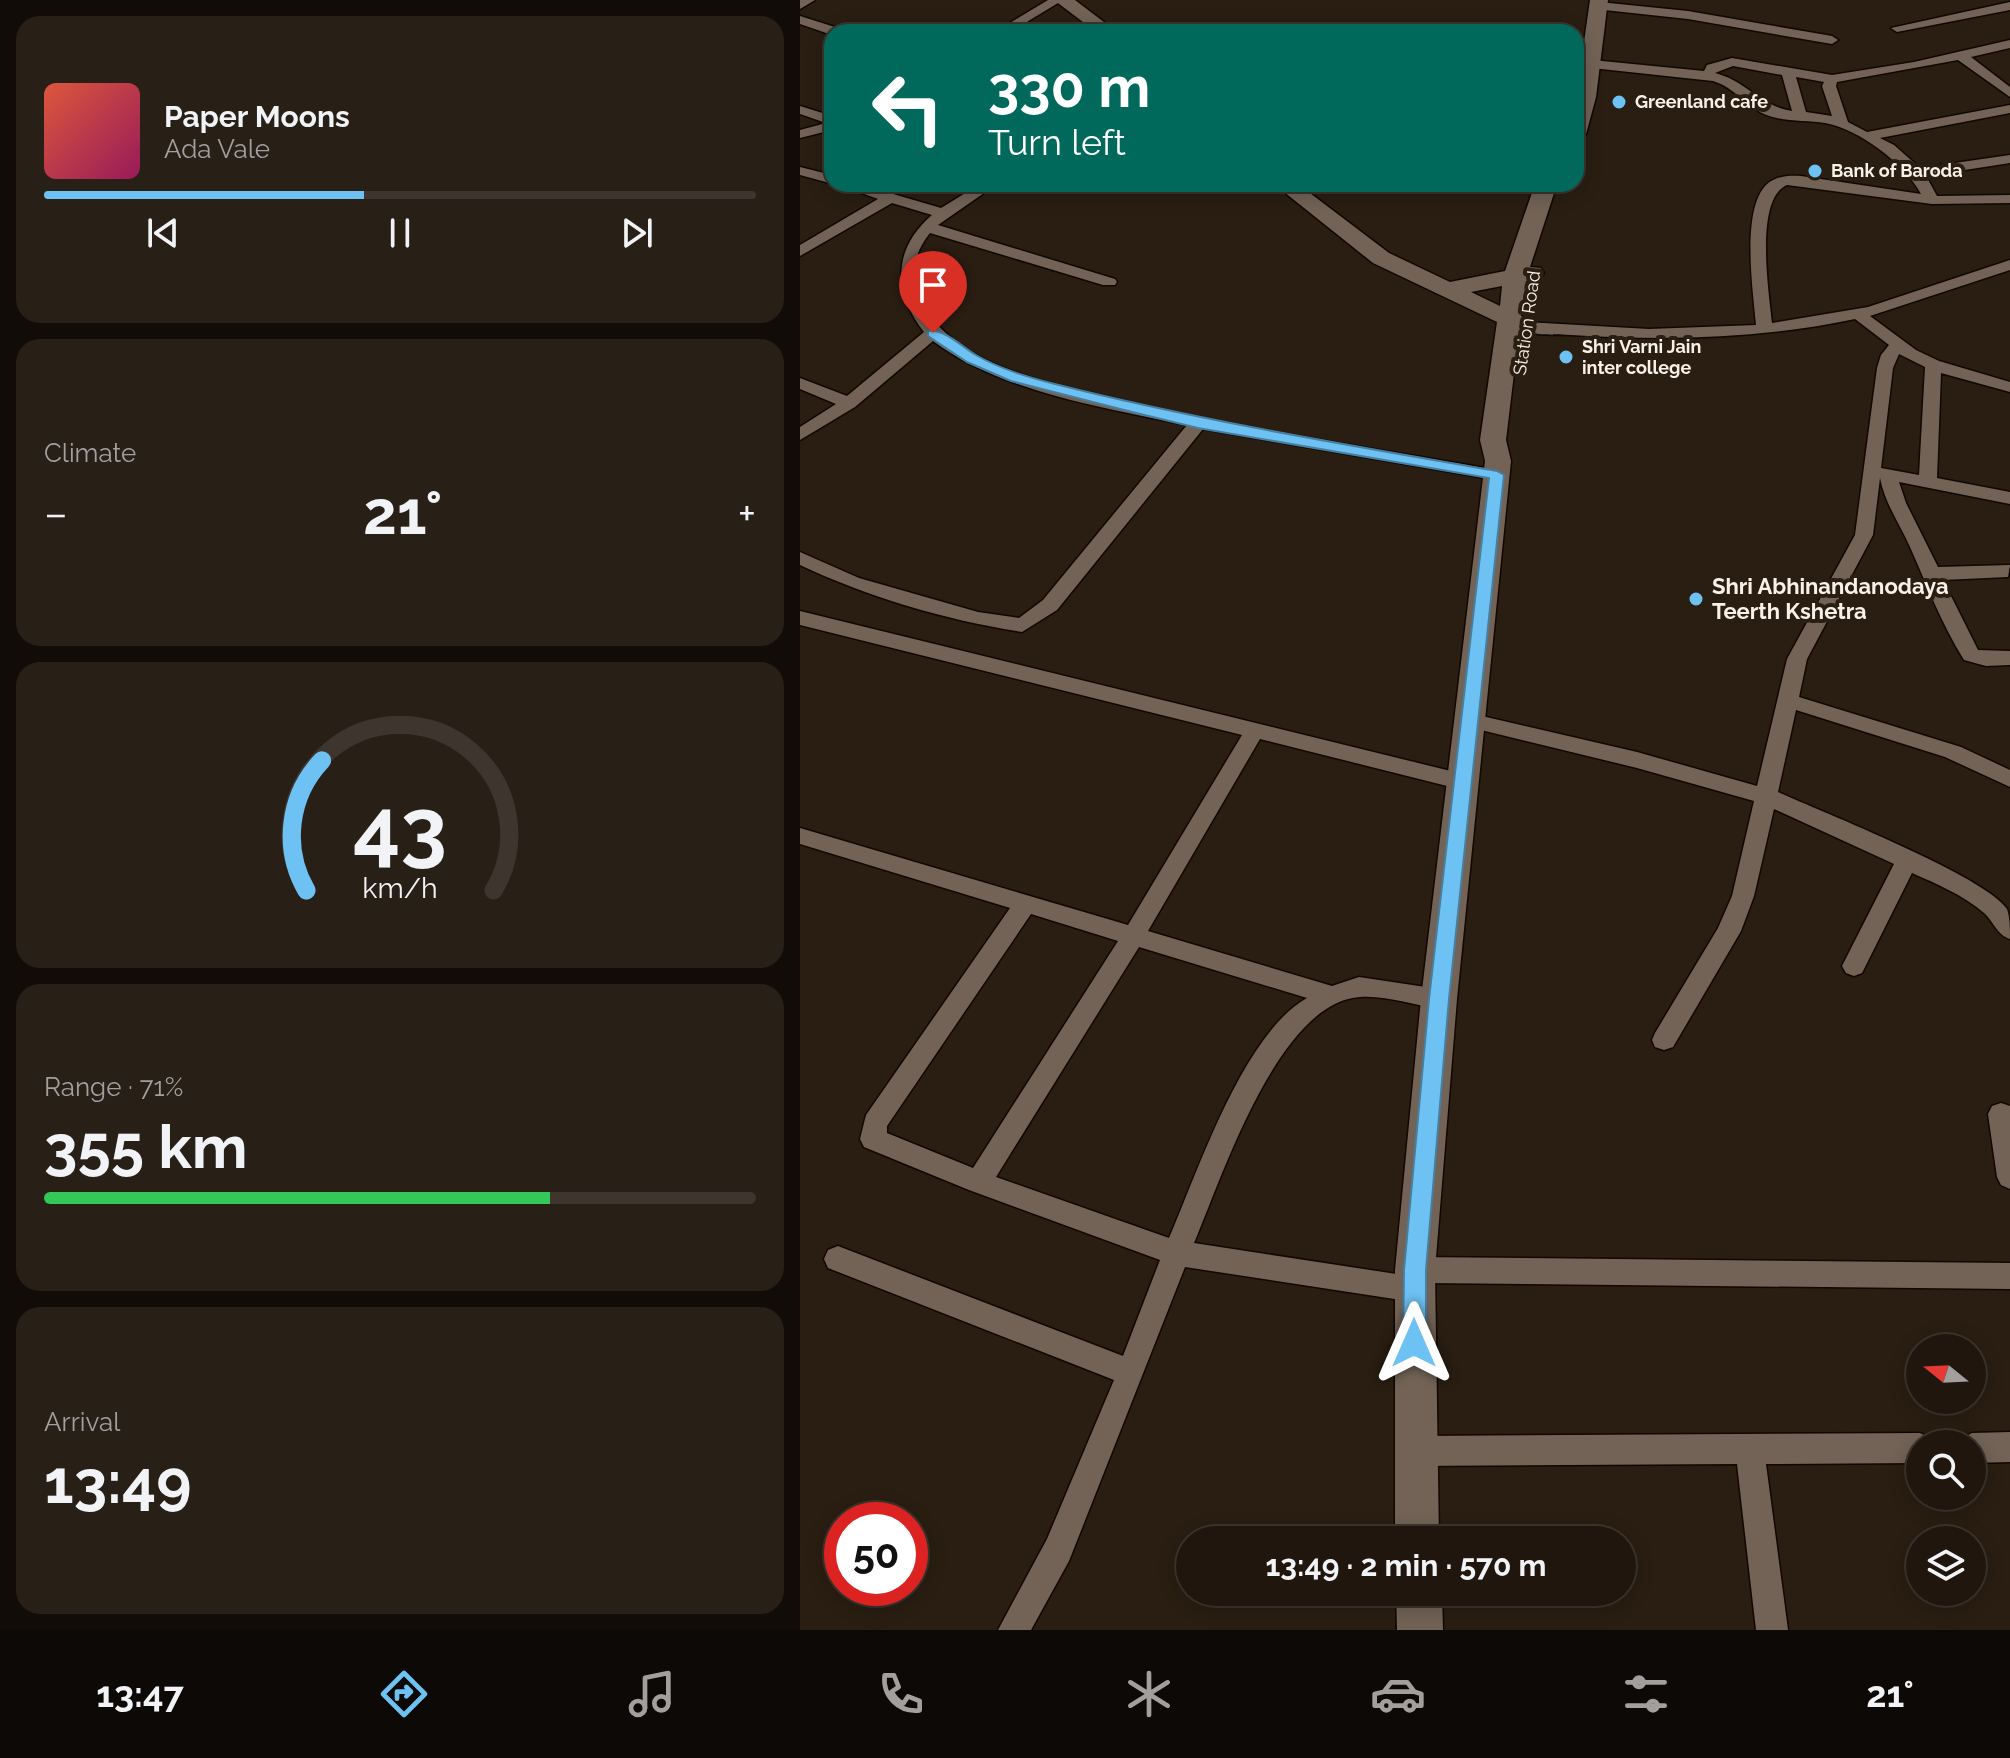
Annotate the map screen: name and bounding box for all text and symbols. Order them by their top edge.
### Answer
text: 330 m [988,54,1150,120]
icon: left [856,56,960,160]
place label: Greenland cafe [1635,91,1768,112]
marker: Greenland cafe [1610,93,1628,111]
text: Paper Moons [164,99,350,134]
text: Turn left [988,121,1126,163]
text: Ada Vale [164,134,270,164]
place label: Bank of Baroda [1831,160,1963,181]
marker: Bank of Baroda [1806,162,1824,180]
icon: previous [141,211,185,255]
icon: pause [378,211,422,255]
icon: next [615,211,659,255]
pin [899,251,967,333]
icon: arrive [911,263,955,307]
street label: Station Road [1509,269,1544,377]
place label: Shri Varni Jain inter college [1582,336,1701,378]
marker: Shri Varni Jain inter college [1557,348,1575,366]
text: Climate [44,438,136,468]
text: 21° [363,478,442,548]
text: − [44,488,68,539]
text: + [738,488,756,539]
place label: Shri Abhinandanodaya Teerth Kshetra [1712,573,1949,624]
marker: Shri Abhinandanodaya Teerth Kshetra [1687,590,1705,608]
text: 43 [353,779,447,876]
text: km/h [362,871,438,905]
text: Range · 71% [44,1072,183,1102]
text: 355 km [44,1112,248,1182]
position arrow [1372,1301,1456,1385]
north arrow [1906,1334,1986,1414]
map controls [1906,1334,1986,1606]
text: Arrival [44,1407,120,1437]
button: search [1906,1430,1986,1510]
text: 13:49 [44,1447,192,1517]
speed limit sign: 50 [824,1502,928,1606]
button: layers [1906,1526,1986,1606]
text: 13:49 · 2 min · 570 m [1266,1548,1546,1583]
icon: directions [376,1666,432,1722]
icon: music [624,1666,680,1722]
icon: phone [873,1666,929,1722]
icon: climate [1121,1666,1177,1722]
icon: car [1370,1666,1426,1722]
icon: filters [1618,1666,1674,1722]
text: 13:47 [96,1673,184,1715]
text: 21° [1866,1673,1914,1715]

